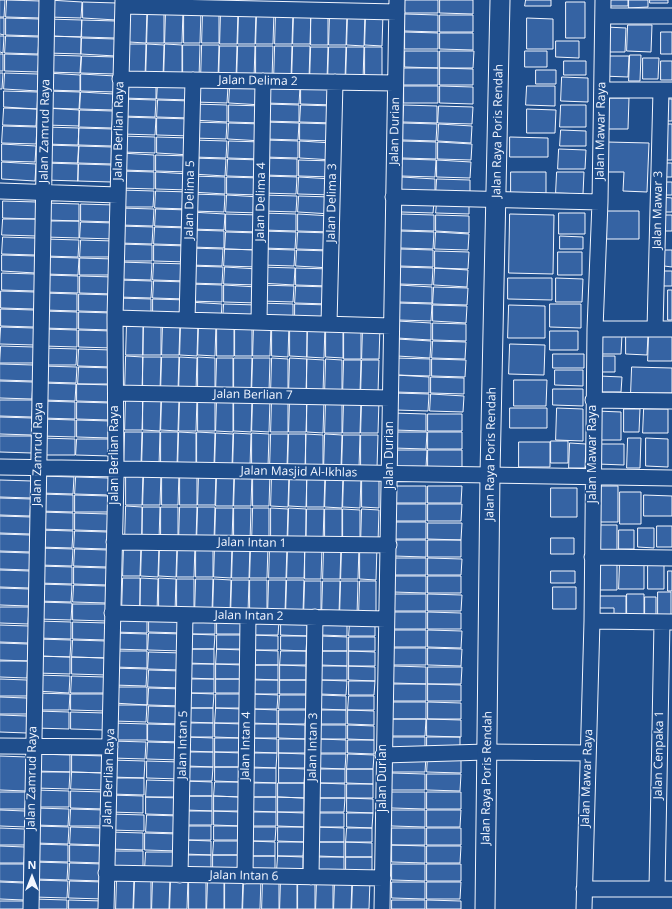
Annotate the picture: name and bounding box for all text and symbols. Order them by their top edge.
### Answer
street label: Jalan Raya Poris Rendah [490,64,506,198]
street label: Jalan Delima 2 [218,73,298,89]
street label: Jalan Zamrud Raya [37,79,53,183]
street label: Jalan Berlian Raya [111,81,127,181]
street label: Jalan Mawar Raya [593,82,609,180]
street label: Jalan Durian [387,97,403,165]
street label: Jalan Delima 5 [182,160,198,240]
street label: Jalan Delima 4 [253,162,269,242]
street label: Jalan Delima 3 [324,163,340,243]
street label: Jalan Mawar 3 [650,171,666,249]
street label: Jalan Berlian 7 [213,387,293,403]
street label: Jalan Raya Poris Rendah [483,387,499,521]
street label: Jalan Zamrud Raya [30,402,46,506]
street label: Jalan Berlian Raya [108,405,122,505]
street label: Jalan Mawar Raya [586,405,600,503]
street label: Jalan Durian [383,421,397,489]
street label: Jalan Masjid Al-Ikhlas [241,464,357,480]
street label: Jalan Intan 1 [217,535,287,551]
street label: Jalan Intan 2 [214,608,284,624]
street label: Jalan Intan 5 [175,710,191,780]
street label: Jalan Intan 4 [238,711,254,781]
street label: Jalan Raya Poris Rendah [479,711,495,845]
street label: Jalan Cenpaka 1 [651,711,667,799]
street label: Jalan Intan 3 [305,712,321,782]
street label: Jalan Zamrud Raya [24,726,40,830]
street label: Jalan Berlian Raya [100,728,118,828]
street label: Jalan Mawar Raya [578,729,596,827]
street label: Jalan Durian [376,744,390,812]
north arrow [12,857,52,897]
text: N [28,857,36,872]
street label: Jalan Intan 6 [209,868,279,884]

